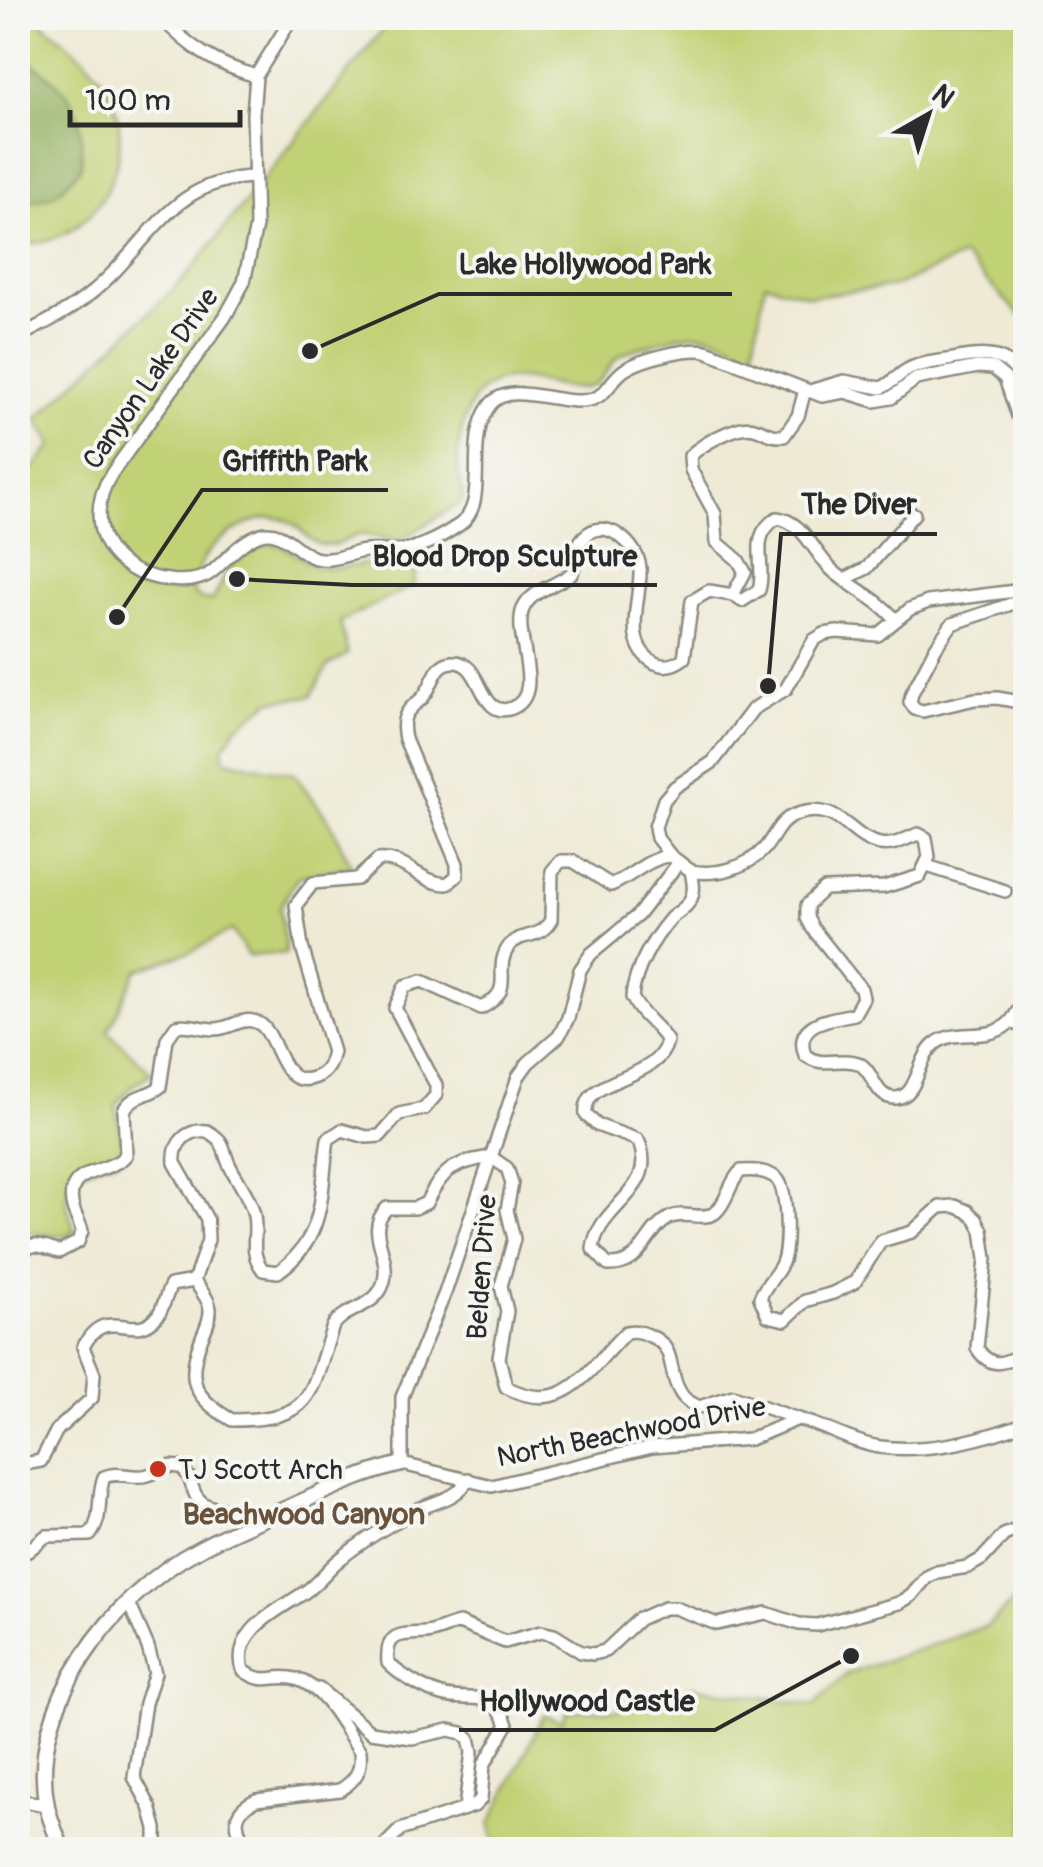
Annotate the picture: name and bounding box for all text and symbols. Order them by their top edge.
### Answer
scale bar [70,65,240,127]
north arrow [878,65,978,165]
text: N [924,77,961,116]
text: 100 m [85,82,171,119]
callout: Lake Hollywood Park [439,234,732,294]
text: Lake Hollywood Park [458,246,712,283]
street label: Canyon Lake Drive [76,281,227,476]
callout: Griffith Park [202,430,388,490]
text: Griffith Park [222,443,369,480]
callout: The Diver [781,474,937,534]
text: The Diver [800,486,917,523]
callout: Blood Drop Sculpture [352,525,657,585]
text: Blood Drop Sculpture [373,538,639,575]
street label: Belden Drive [460,1193,505,1341]
street label: North Beachwood Drive [494,1389,769,1476]
place label: TJ Scott Arch [178,1453,343,1488]
marker: TJ Scott Arch [147,1458,169,1480]
district label: Beachwood Canyon [183,1496,425,1533]
callout: Hollywood Castle [459,1670,715,1730]
text: Hollywood Castle [479,1683,696,1720]

